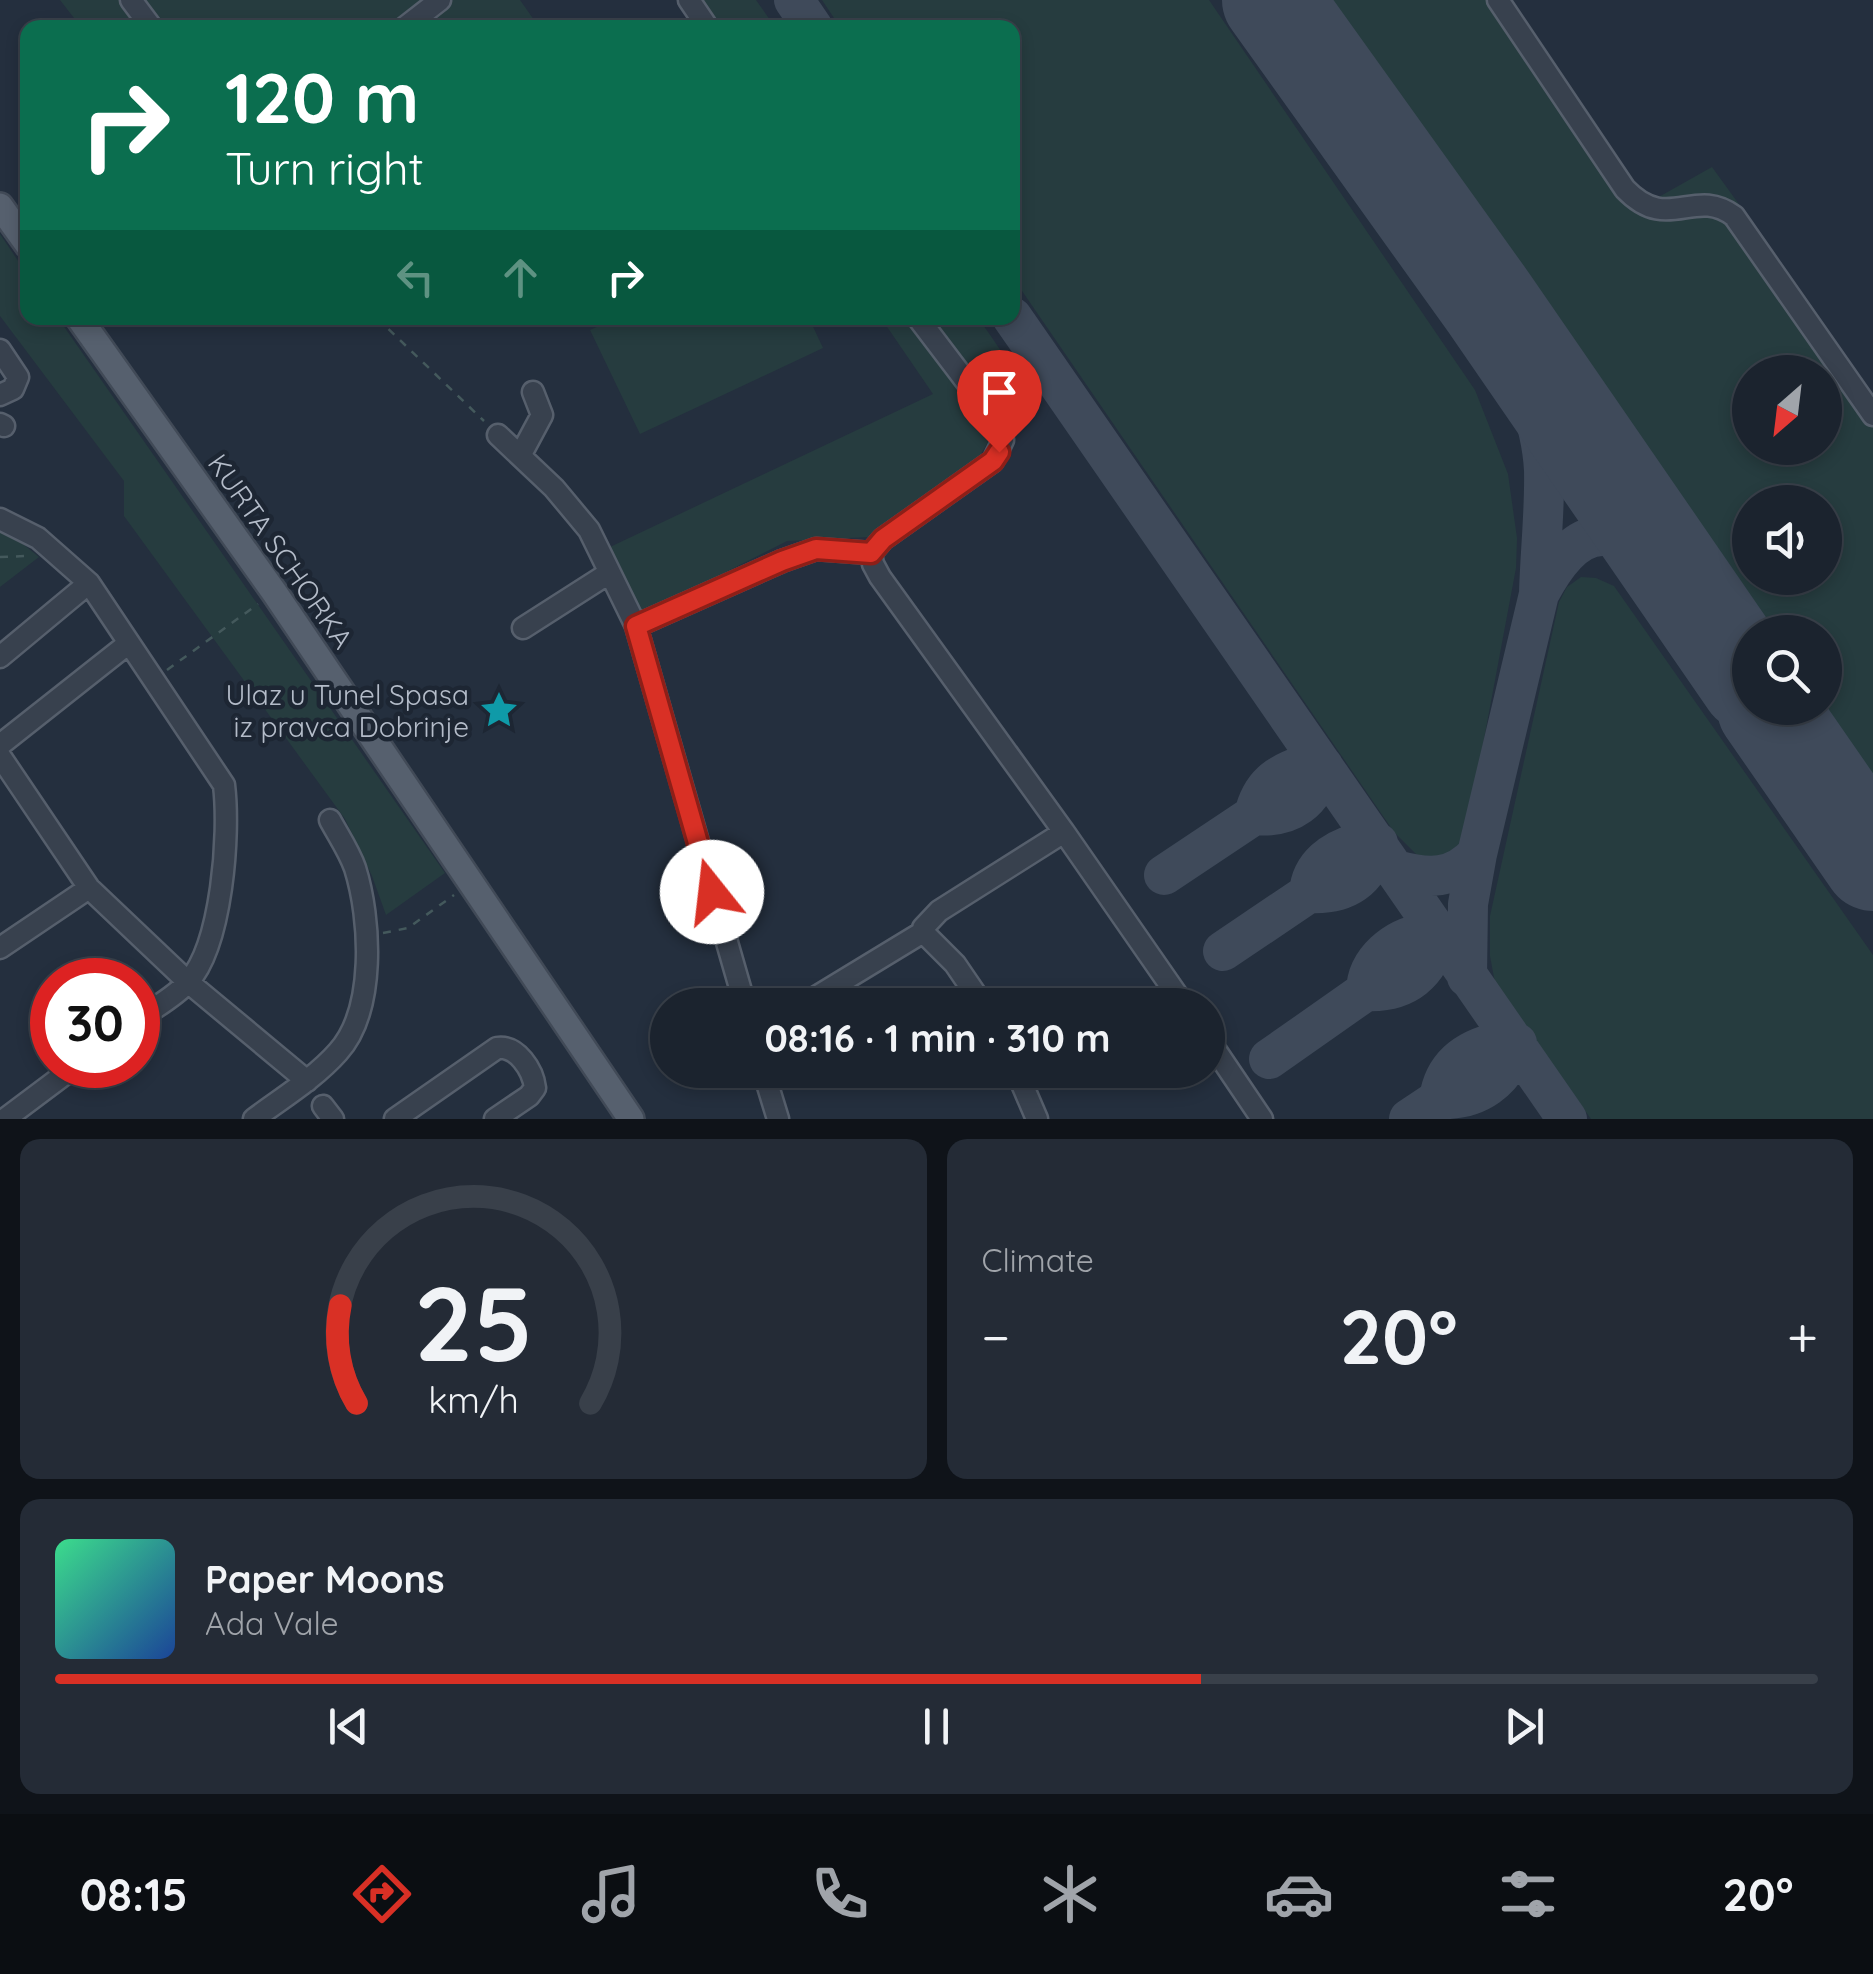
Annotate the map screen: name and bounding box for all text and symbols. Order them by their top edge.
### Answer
text: 120 m [225,53,419,141]
icon: right [60,60,190,190]
text: Turn right [225,140,424,196]
icon: left [388,250,443,305]
icon: ahead [493,250,548,305]
icon: right [598,250,653,305]
pin [957,350,1042,453]
north arrow [1732,355,1842,465]
map controls [1732,355,1842,725]
icon: arrive [972,365,1027,420]
street label: KURTA SCHORKA [201,447,361,655]
button: sound [1732,485,1842,595]
button: search [1732,615,1842,725]
place label: Ulaz u Tunel Spasa iz pravca Dobrinje [225,677,469,744]
place icon: Ulaz u Tunel Spasa iz pravca Dobrinje [478,689,520,731]
position arrow [660,840,764,944]
speed limit sign: 30 [30,958,160,1088]
text: 08:16 · 1 min · 310 m [764,1014,1111,1062]
text: Climate [982,1240,1094,1280]
text: 25 [414,1257,533,1387]
text: 20° [1339,1289,1458,1383]
text: − [982,1302,1010,1371]
text: + [1787,1302,1818,1371]
text: km/h [428,1377,519,1422]
text: Paper Moons [205,1555,445,1603]
text: Ada Vale [205,1603,339,1643]
icon: previous [321,1699,376,1754]
icon: pause [909,1699,964,1754]
icon: next [1497,1699,1552,1754]
icon: directions [347,1859,417,1929]
icon: music [576,1859,646,1929]
icon: phone [805,1859,875,1929]
icon: climate [1035,1859,1105,1929]
icon: car [1264,1859,1334,1929]
icon: filters [1493,1859,1563,1929]
text: 08:15 [80,1866,188,1922]
text: 20° [1722,1866,1793,1922]

